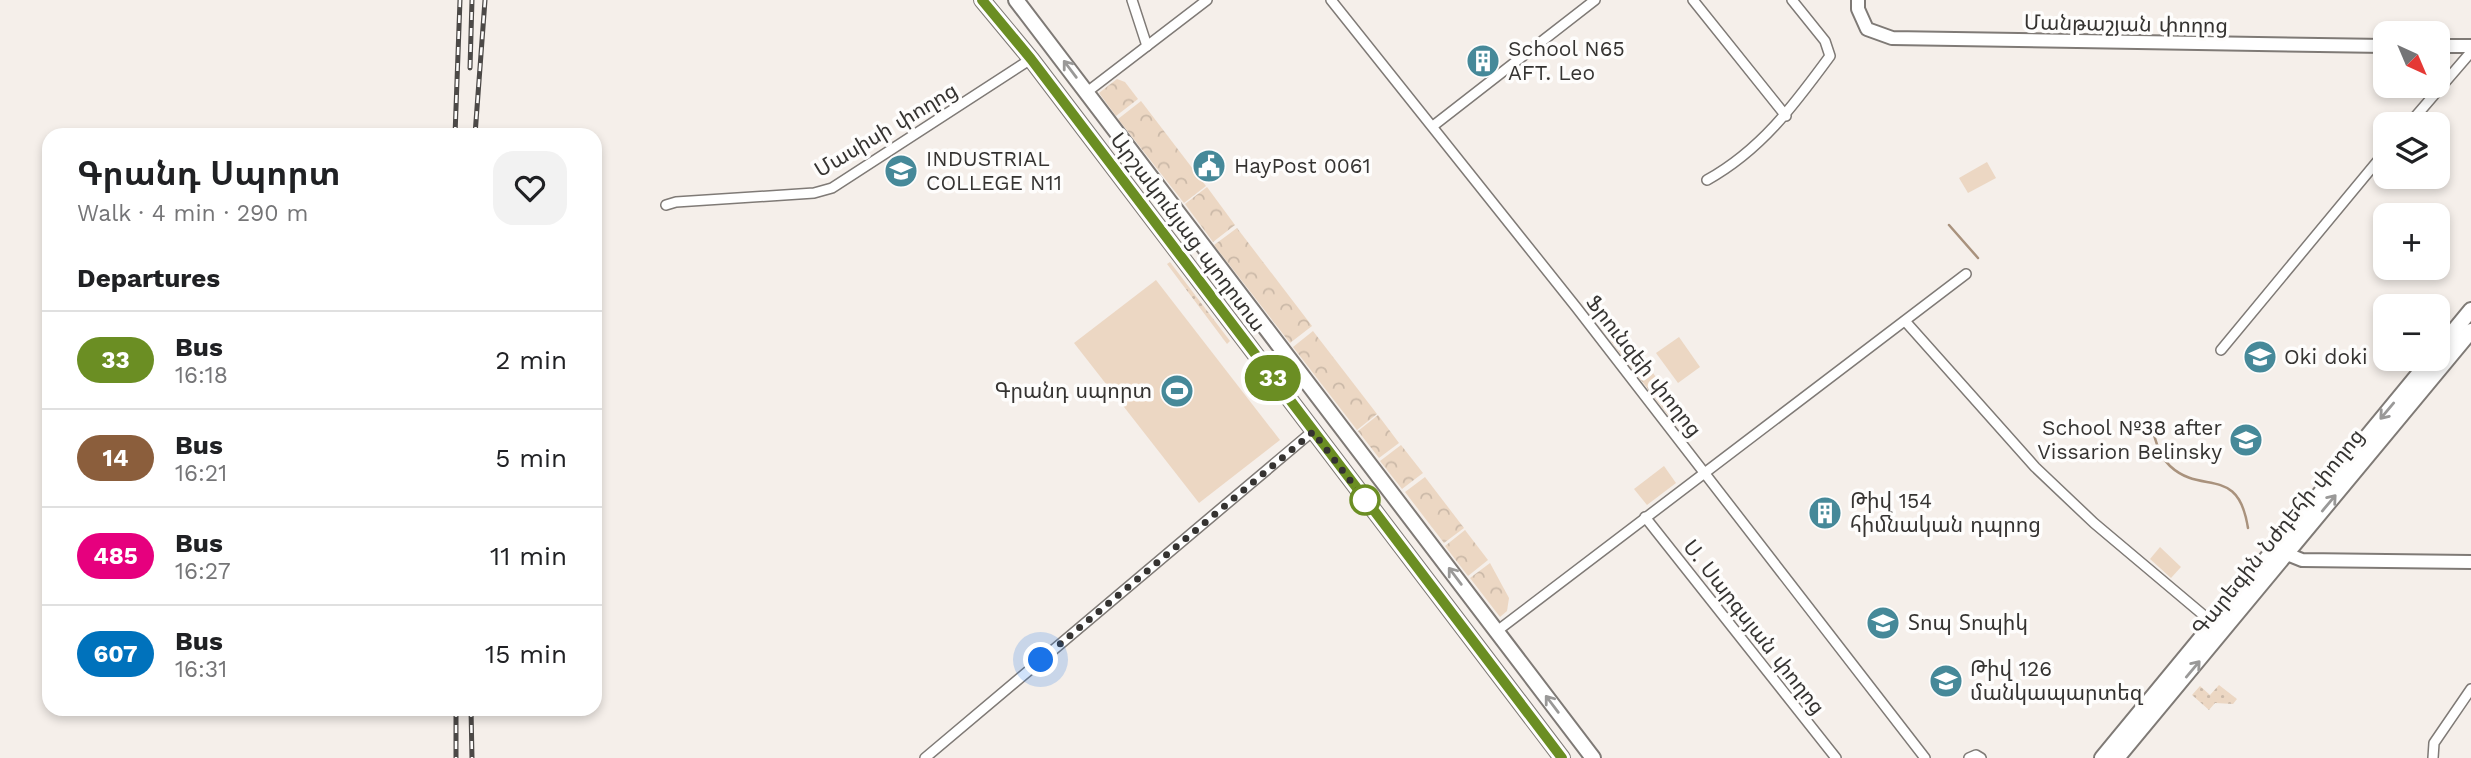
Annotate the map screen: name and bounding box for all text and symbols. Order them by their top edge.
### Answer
street label: Մանթաշյան փողոց [2024,9,2228,38]
north arrow [2373,21,2450,98]
map controls [2373,21,2450,371]
place label: School N65 AFT. Leo [1508,36,1625,85]
building icon: School N65 AFT. Leo [1464,42,1502,80]
one-way arrow [1062,60,1077,79]
street label: Մասիսի փողոց [810,77,962,182]
button: layers [2373,112,2450,189]
street label: Արշակունյաց պողոտա [1106,128,1271,336]
place label: INDUSTRIAL COLLEGE N11 [926,146,1062,195]
public building icon: HayPost 0061 [1190,147,1228,185]
button: heart [493,151,567,225]
school or university icon: INDUSTRIAL COLLEGE N11 [882,152,920,190]
place label: HayPost 0061 [1234,153,1371,178]
text: Գրանդ Սպորտ [77,154,341,193]
text: Walk · 4 min · 290 m [77,200,308,227]
button: + [2373,203,2450,280]
text: Departures [77,263,220,293]
street label: Ֆրունզեի փողոց [1581,290,1707,442]
button: − [2373,294,2450,371]
text: Bus [175,332,223,362]
school or university icon: Oki doki [2241,338,2279,376]
place label: Oki doki [2284,344,2368,369]
text: 2 min [495,345,567,375]
text: 33 [101,346,130,374]
line badge: 33 [1242,355,1304,401]
text: 16:18 [175,362,228,389]
text: 33 [1259,364,1287,392]
sports icon: Գրանդ սպորտ [1158,372,1196,410]
place label: Գրանդ սպորտ [995,378,1152,403]
one-way arrow [2379,402,2395,420]
place label: School №38 after Vissarion Belinsky [2037,415,2222,464]
school or university icon: School №38 after Vissarion Belinsky [2227,421,2265,459]
street label: Գարեգին Նժդեհի փողոց [2186,423,2369,640]
text: Bus [175,430,223,460]
text: 5 min [495,443,567,473]
text: 14 [103,444,128,472]
text: 16:21 [175,460,227,487]
unlabelled marker [1350,485,1380,515]
place label: Թիվ 154 հիմնական դպրոց [1850,488,2041,537]
building icon: Թիվ 154 հիմնական դպրոց [1806,494,1844,532]
one-way arrow [2321,494,2337,512]
text: Bus [175,528,223,558]
street label: Ս. Սարգսյան փողոց [1678,534,1830,719]
text: 11 min [490,541,567,571]
text: 485 [93,542,138,570]
text: 16:27 [175,558,231,585]
one-way arrow [1448,568,1463,586]
school or university icon: Տոպ Տոպիկ [1864,604,1902,642]
place label: Տոպ Տոպիկ [1908,610,2028,635]
text: Bus [175,626,223,656]
text: 15 min [485,639,567,669]
text: 607 [93,640,138,668]
your location [1023,642,1058,677]
text: 16:31 [175,656,227,683]
place label: Թիվ 126 մանկապարտեզ [1970,656,2144,705]
one-way arrow [2185,660,2201,678]
school or university icon: Թիվ 126 մանկապարտեզ [1927,662,1965,700]
one-way arrow [1544,695,1559,713]

